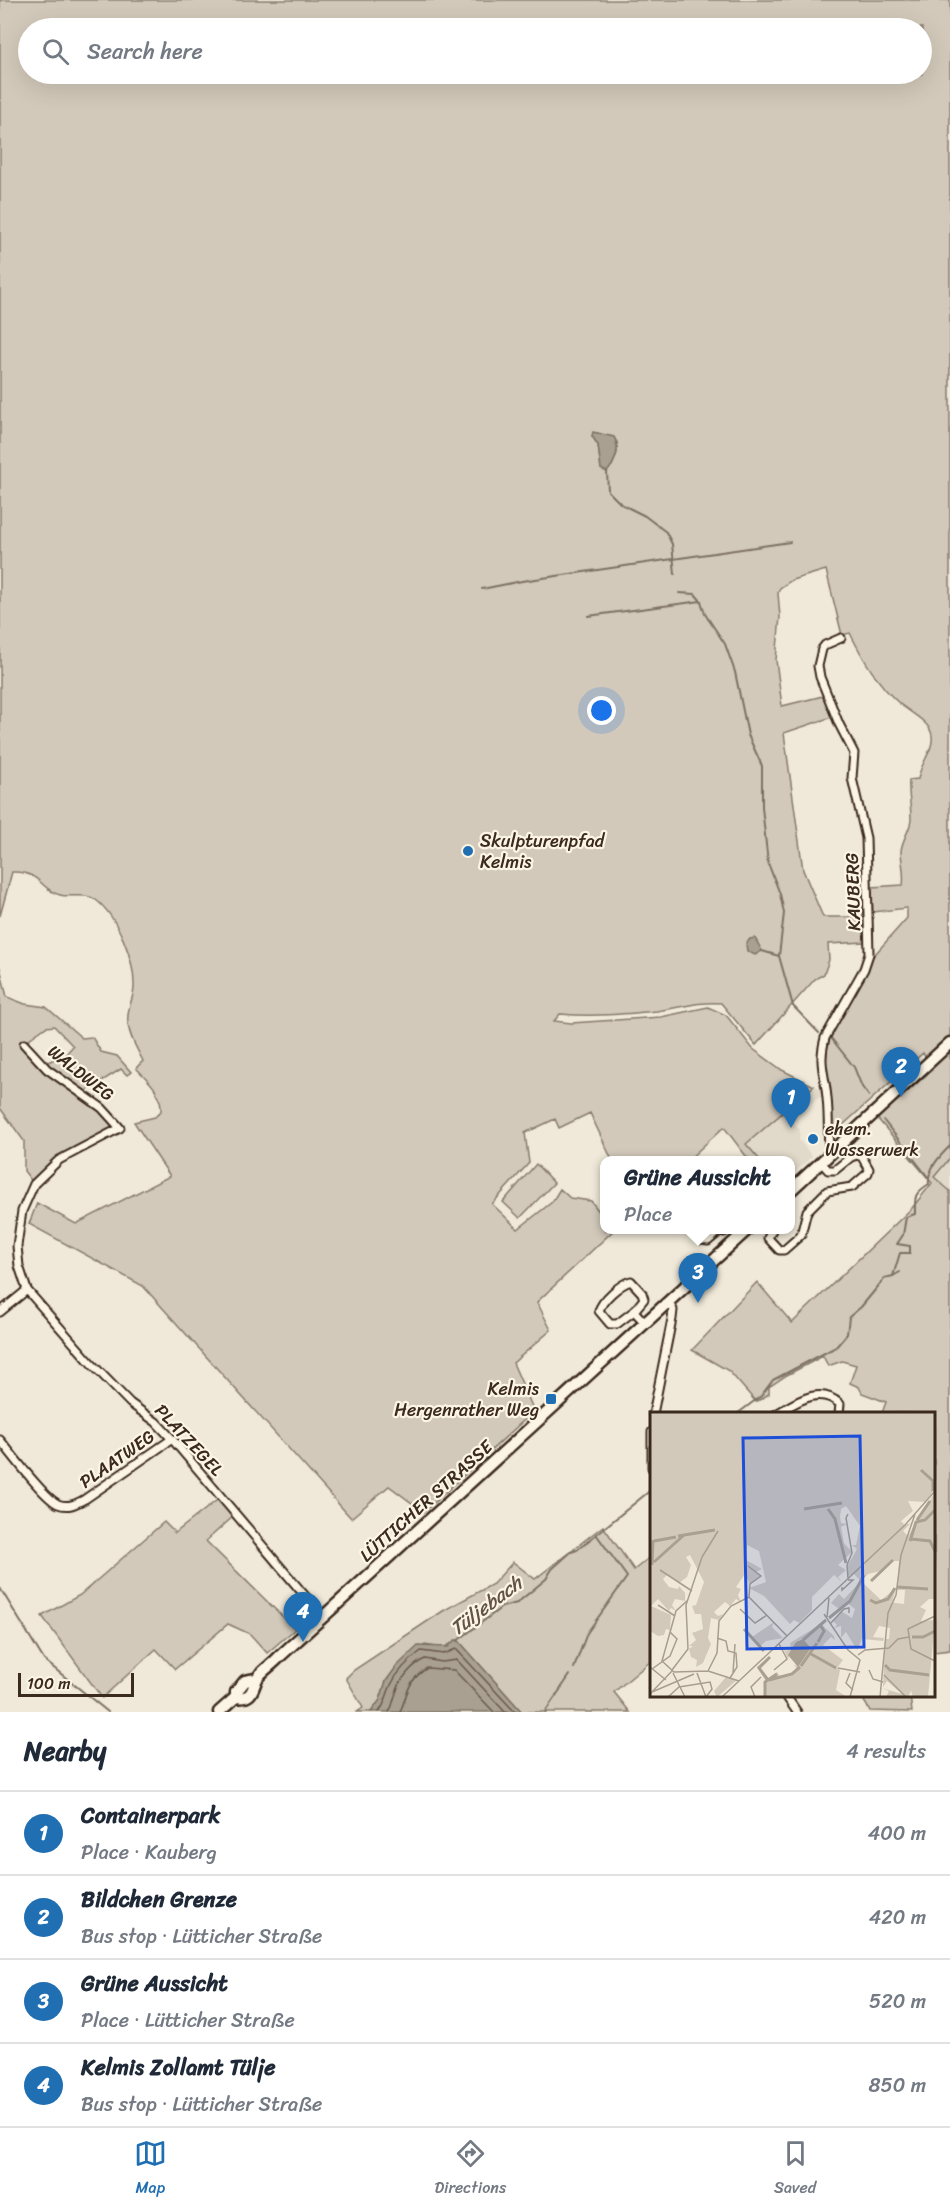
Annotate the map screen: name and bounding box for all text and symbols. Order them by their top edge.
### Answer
search box [18,18,932,84]
text: Search here [87,32,203,71]
icon: search [39,35,72,68]
your location [587,696,616,725]
place label: Skulpturenpfad Kelmis [480,825,606,878]
marker: Skulpturenpfad Kelmis [461,844,475,858]
street label: KAUBERG [836,852,870,932]
street label: WALDWEG [40,1036,122,1110]
pin: 2 [882,1048,920,1097]
pin: 1 [772,1078,810,1128]
place label: ehem. Wasserwerk [825,1113,919,1166]
marker: ehem. Wasserwerk [806,1132,820,1146]
popup [600,1156,795,1234]
text: Grüne Aussicht [624,1158,771,1197]
text: Place [624,1197,672,1232]
pin: 3 [678,1254,718,1303]
place label: Kelmis Hergenrather Weg [394,1373,540,1426]
marker: Kelmis Hergenrather Weg [544,1392,558,1406]
street label: PLATZEGEL [147,1396,232,1484]
inset map [650,1412,935,1697]
street label: PLAATWEG [72,1421,162,1497]
street label: LÜTTICHER STRASSE [352,1431,501,1570]
water label: Tüljebach [442,1565,532,1645]
pin: 4 [284,1592,322,1642]
text: 100 m [27,1669,71,1698]
scale bar [18,1670,134,1698]
text: Nearby [24,1728,106,1774]
text: 4 results [846,1734,926,1769]
text: Containerpark [81,1796,220,1835]
text: 1 [39,1816,48,1851]
text: 400 m [868,1816,926,1851]
text: Place · Kauberg [81,1835,217,1870]
text: Bildchen Grenze [81,1880,237,1919]
text: 2 [38,1900,49,1935]
text: 420 m [869,1900,926,1935]
text: Bus stop · Lütticher Straße [81,1919,322,1954]
text: Grüne Aussicht [81,1964,228,2003]
text: 3 [38,1984,49,2019]
text: 520 m [869,1984,926,2019]
text: Place · Lütticher Straße [81,2003,295,2038]
text: Kelmis Zollamt Tülje [81,2048,275,2087]
text: 4 [37,2068,50,2103]
text: 850 m [869,2068,926,2103]
text: Bus stop · Lütticher Straße [81,2087,322,2122]
tab: Map [134,2137,167,2202]
tab: Directions [435,2137,506,2202]
tab: Saved [774,2137,816,2202]

